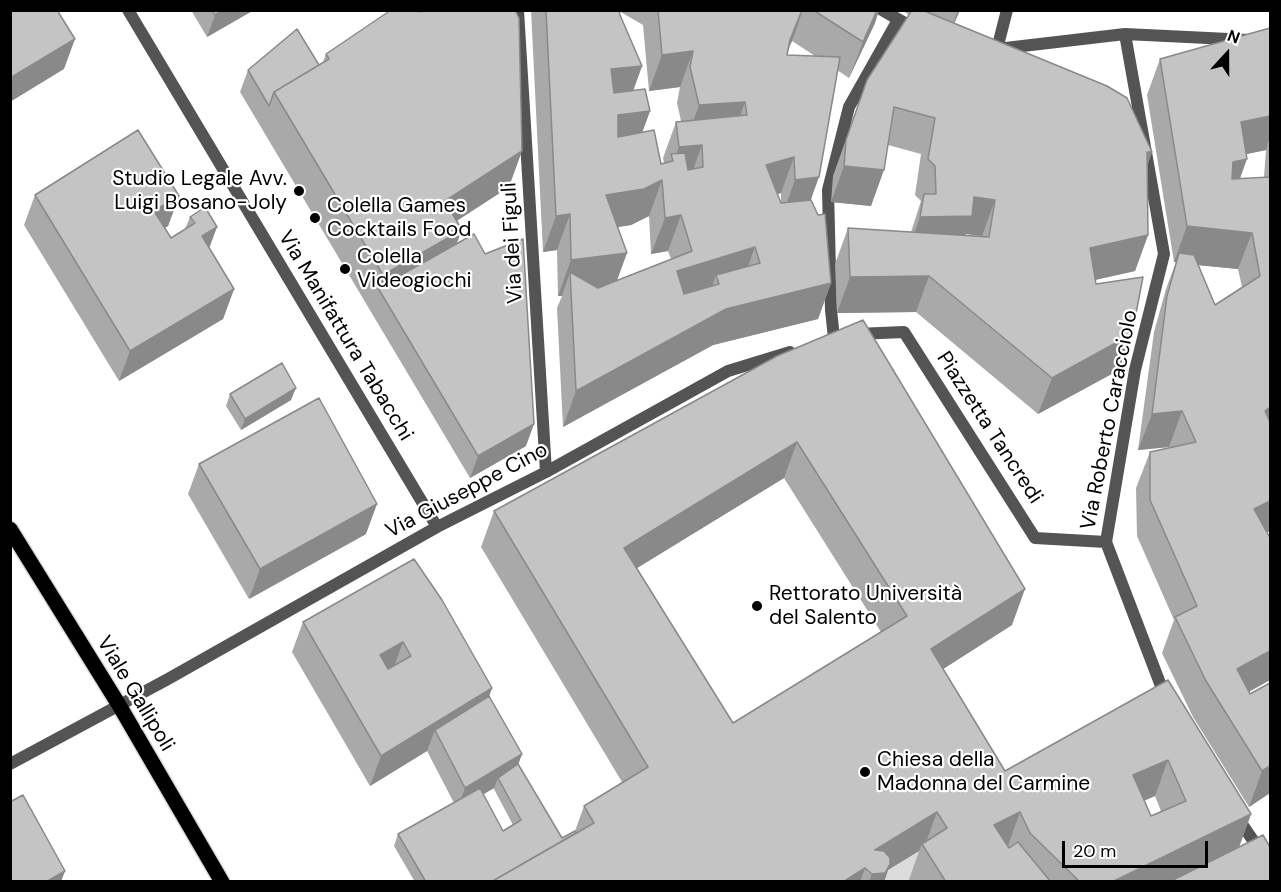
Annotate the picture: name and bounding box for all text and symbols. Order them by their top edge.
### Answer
north arrow [1197,24,1257,84]
text: N [1224,25,1243,49]
place label: Studio Legale Avv. Luigi Bosano-Joly [112,166,287,216]
street label: Via dei Figuli [497,182,529,304]
marker: Studio Legale Avv. Luigi Bosano-Joly [292,184,306,198]
place label: Colella Games Cocktails Food [327,193,471,243]
marker: Colella Games Cocktails Food [308,211,322,225]
street label: Via Manifattura Tabacchi [272,226,418,446]
place label: Colella Videogiochi [357,244,472,294]
marker: Colella Videogiochi [338,262,352,276]
street label: Via Roberto Caracciolo [1076,308,1144,532]
street label: Piazzetta Tancredi [930,347,1048,509]
street label: Via Giuseppe Cino [382,438,552,544]
place label: Rettorato Università del Salento [769,581,962,631]
marker: Rettorato Università del Salento [750,599,764,613]
street label: Viale Gallipoli [91,632,179,756]
place label: Chiesa della Madonna del Carmine [877,747,1090,797]
marker: Chiesa della Madonna del Carmine [858,765,872,779]
scale bar [1065,829,1210,867]
text: 20 m [1073,839,1116,863]

